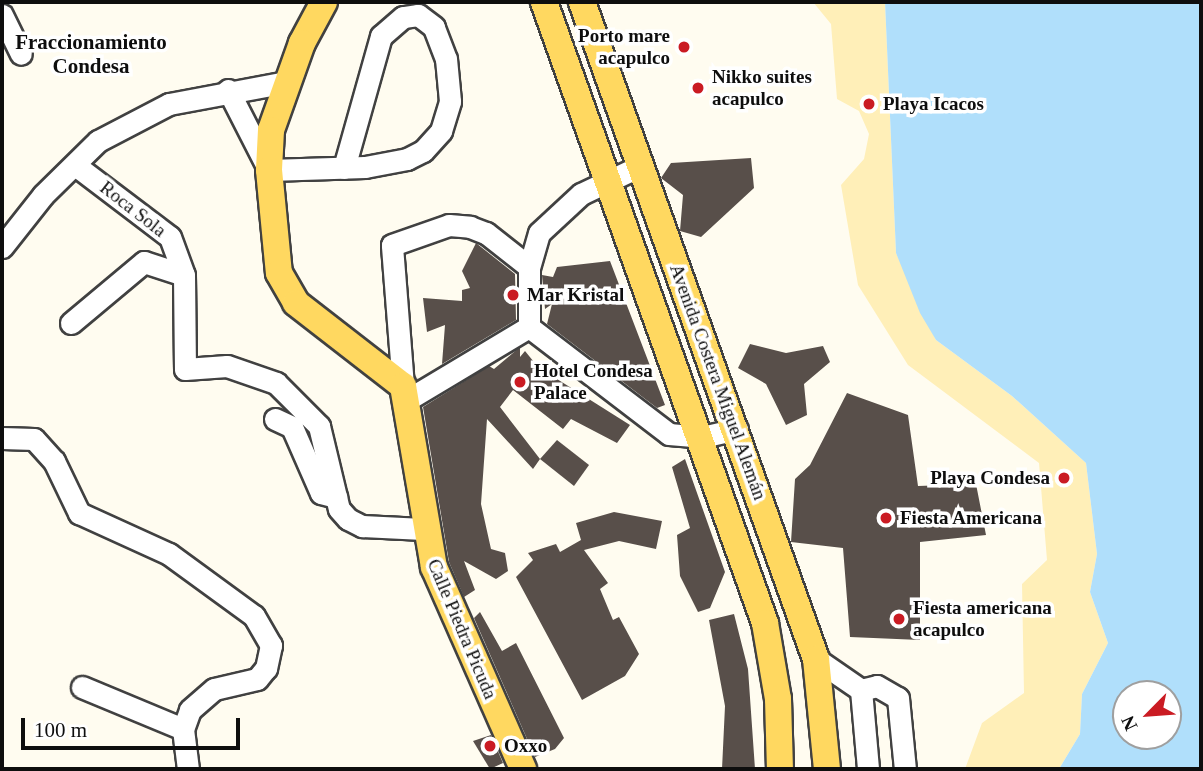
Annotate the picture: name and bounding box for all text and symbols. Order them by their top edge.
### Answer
place label: Porto mare acapulco [578,25,670,69]
district label: Fraccionamiento Condesa [15,29,167,79]
marker: Porto mare acapulco [676,39,692,55]
place label: Nikko suites acapulco [712,66,812,110]
marker: Nikko suites acapulco [690,80,706,96]
place label: Playa Icacos [883,93,984,115]
marker: Playa Icacos [861,96,877,112]
street label: Roca Sola [95,176,171,242]
street label: Avenida Costera Miguel Alemán [664,261,772,503]
place label: Mar Kristal [527,284,625,306]
marker: Mar Kristal [505,287,521,303]
place label: Hotel Condesa Palace [534,360,653,404]
marker: Hotel Condesa Palace [512,374,528,390]
place label: Playa Condesa [930,467,1050,489]
marker: Playa Condesa [1056,470,1072,486]
place label: Fiesta Americana [900,507,1043,529]
marker: Fiesta Americana [878,510,894,526]
street label: Calle Piedra Picuda [422,556,502,702]
place label: Fiesta americana acapulco [913,597,1052,641]
marker: Fiesta americana acapulco [891,611,907,627]
north arrow [1112,680,1182,750]
scale bar [24,704,243,748]
text: N [1117,713,1142,734]
text: 100 m [34,718,87,742]
place label: Oxxo [504,735,547,757]
marker: Oxxo [482,738,498,754]

